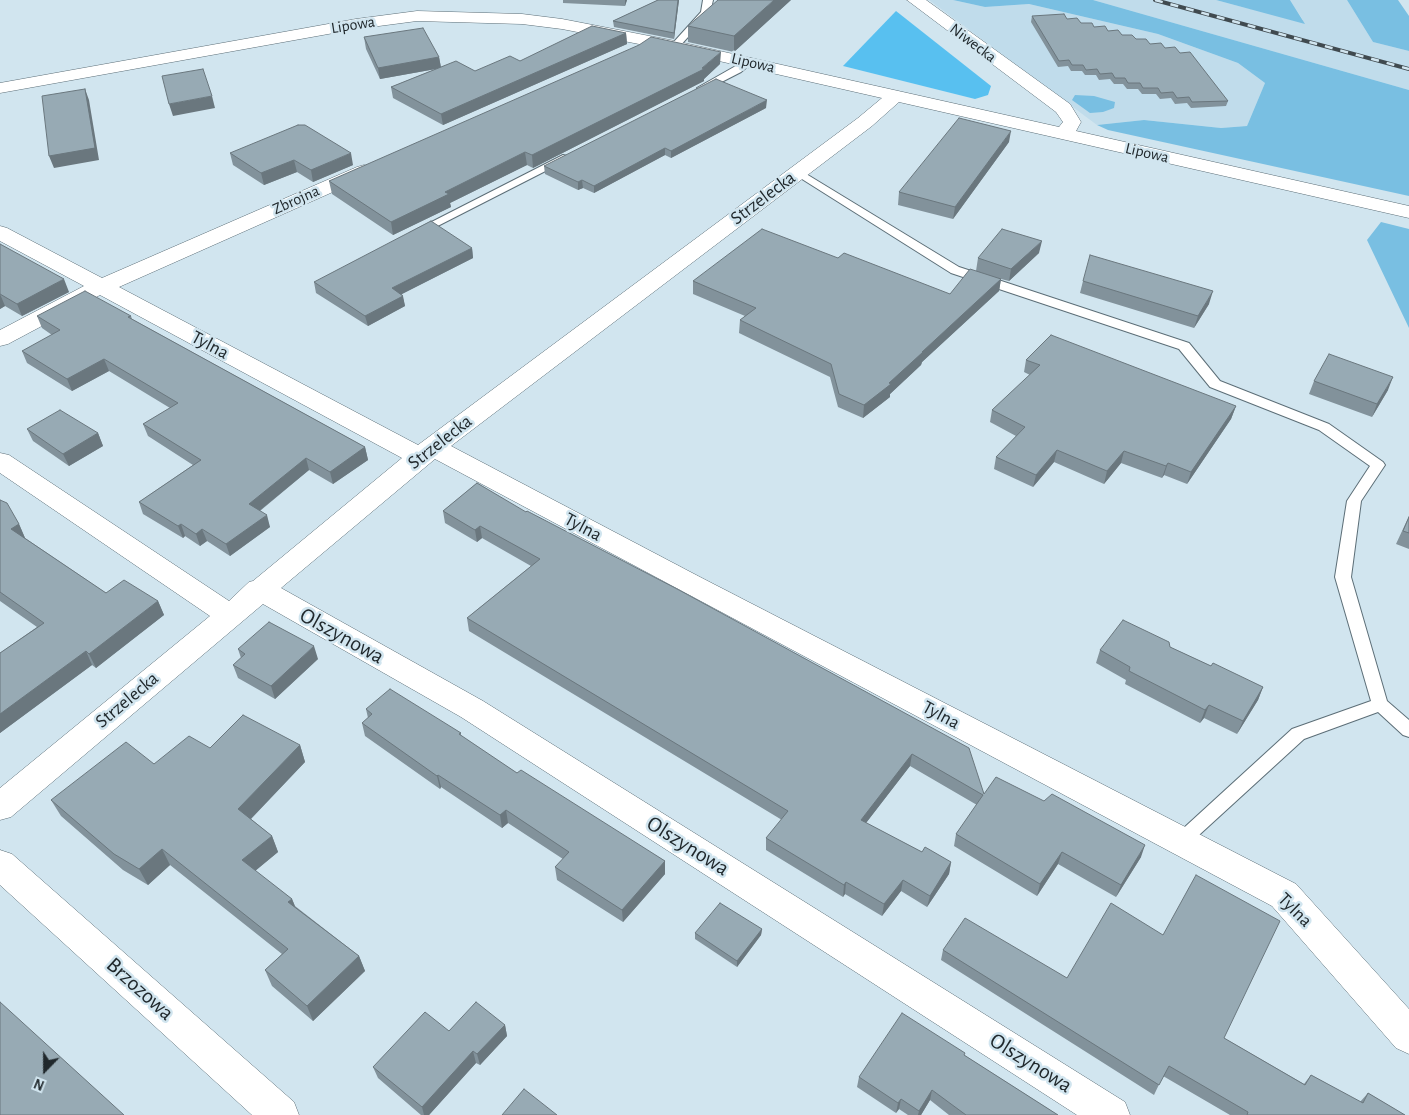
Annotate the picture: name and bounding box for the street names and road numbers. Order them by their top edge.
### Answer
street label: Lipowa [330,12,376,38]
street label: Niwecka [946,19,1000,67]
street label: Lipowa [729,49,777,77]
street label: Lipowa [1123,139,1171,167]
street label: Strzelecka [726,166,800,230]
street label: Zbrojna [270,181,322,219]
street label: Tylna [187,326,233,364]
street label: Strzelecka [403,410,477,474]
street label: Tylna [560,508,606,546]
street label: Olszynowa [295,602,389,670]
street label: Strzelecka [91,667,163,733]
street label: Tylna [918,696,964,734]
street label: Olszynowa [642,810,734,882]
street label: Tylna [1273,888,1317,932]
street label: Brzozowa [101,952,179,1026]
street label: Olszynowa [985,1027,1077,1099]

